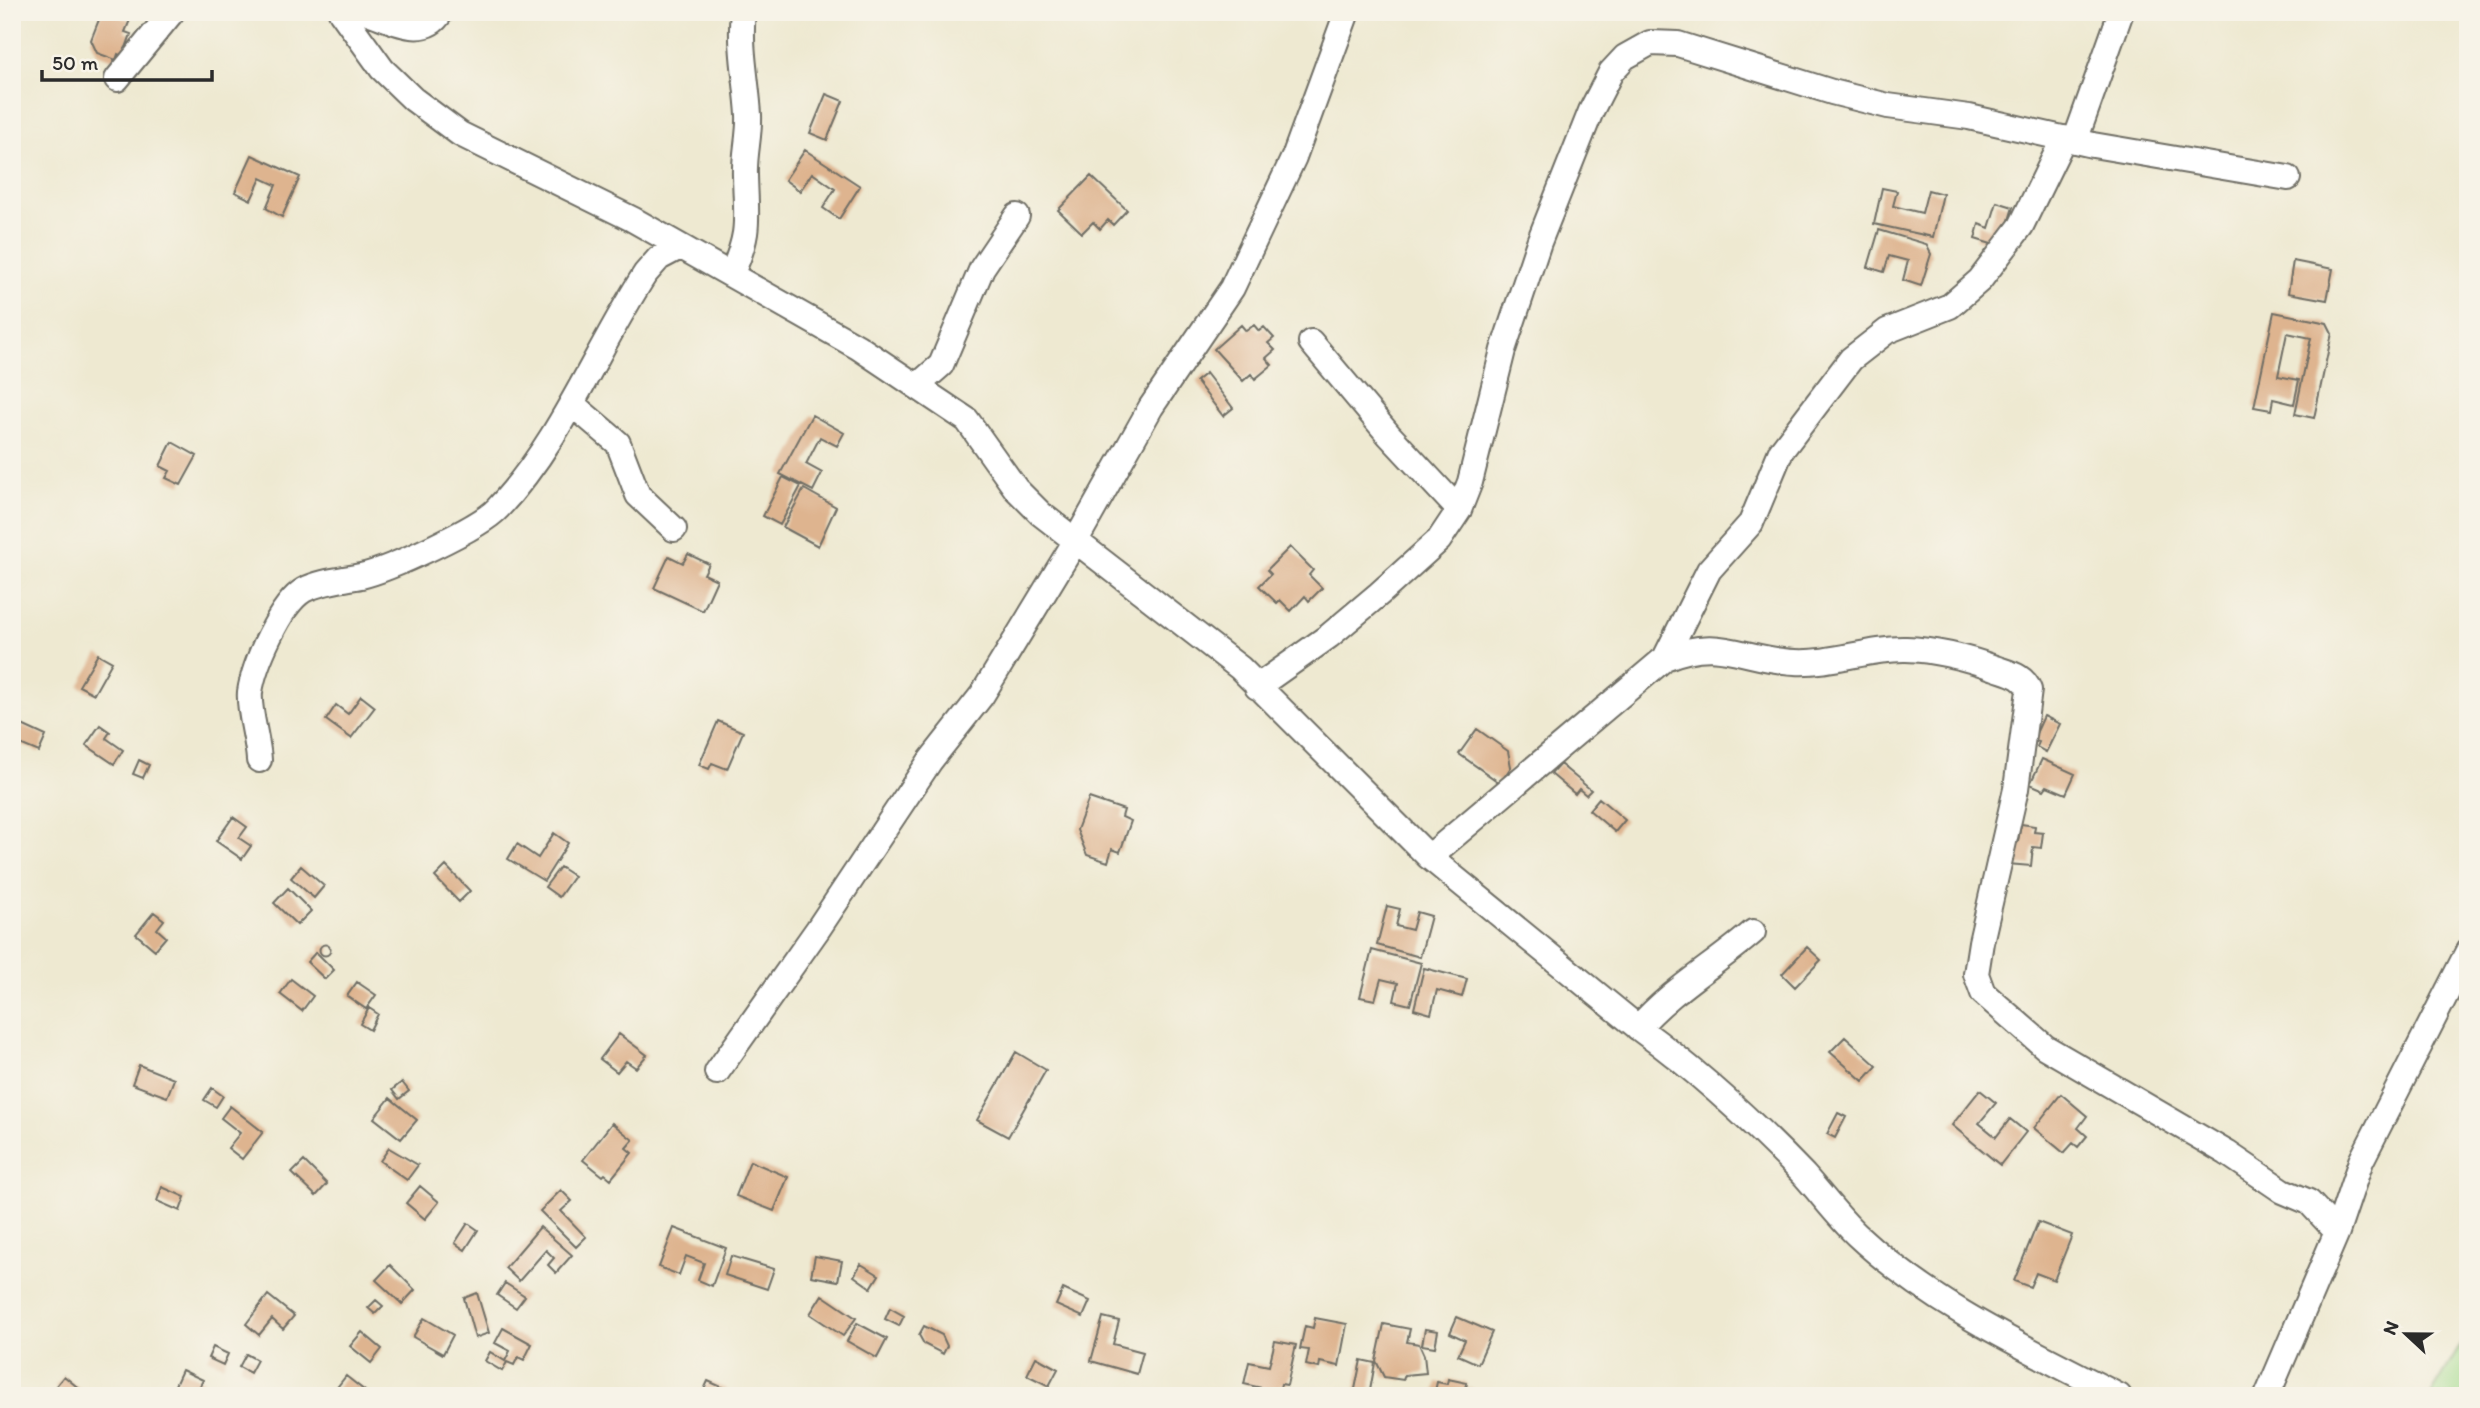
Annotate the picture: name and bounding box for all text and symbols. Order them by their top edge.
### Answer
scale bar [42,38,212,82]
text: 50 m [52,50,99,75]
north arrow [2372,1300,2442,1370]
text: N [2378,1318,2404,1338]

